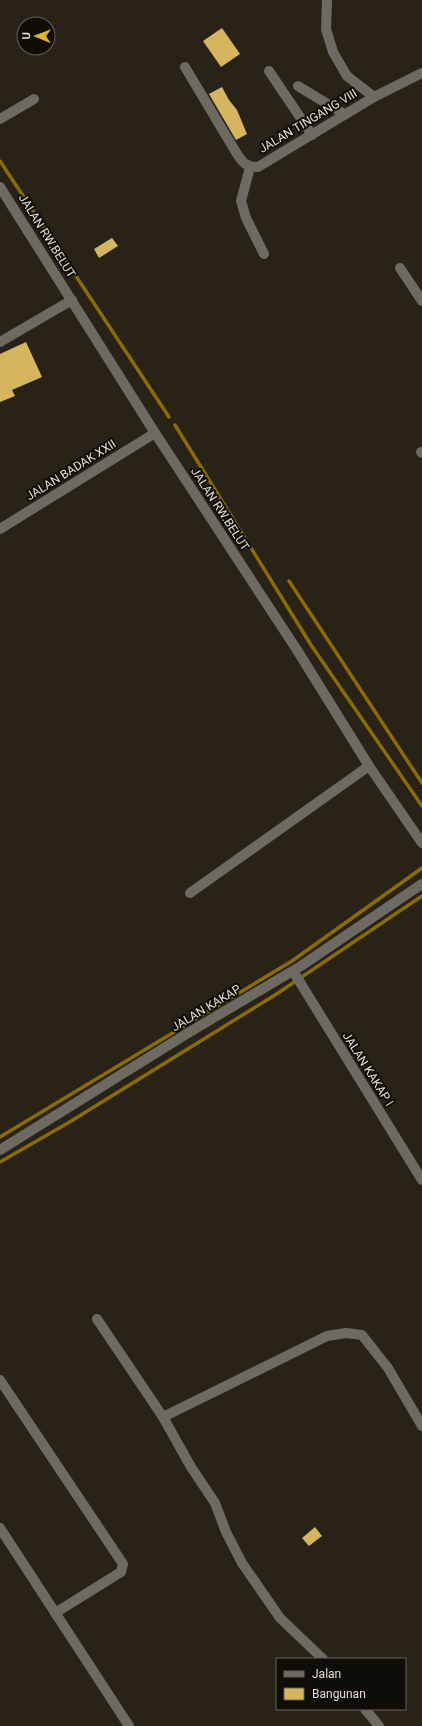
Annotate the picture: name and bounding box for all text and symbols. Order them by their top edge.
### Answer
north arrow [16,16,56,56]
text: U [20,32,33,40]
street label: JALAN TINGANG VIII [256,86,360,156]
street label: JALAN RW.BELUT [16,192,78,280]
street label: JALAN BADAK XXII [24,437,118,503]
street label: JALAN RW.BELUT [188,465,252,553]
street label: JALAN KAKAP [169,982,244,1034]
street label: JALAN KAKAP I [340,1029,396,1109]
legend [276,1658,406,1710]
text: Jalan [312,1667,341,1681]
text: Bangunan [312,1687,366,1701]

